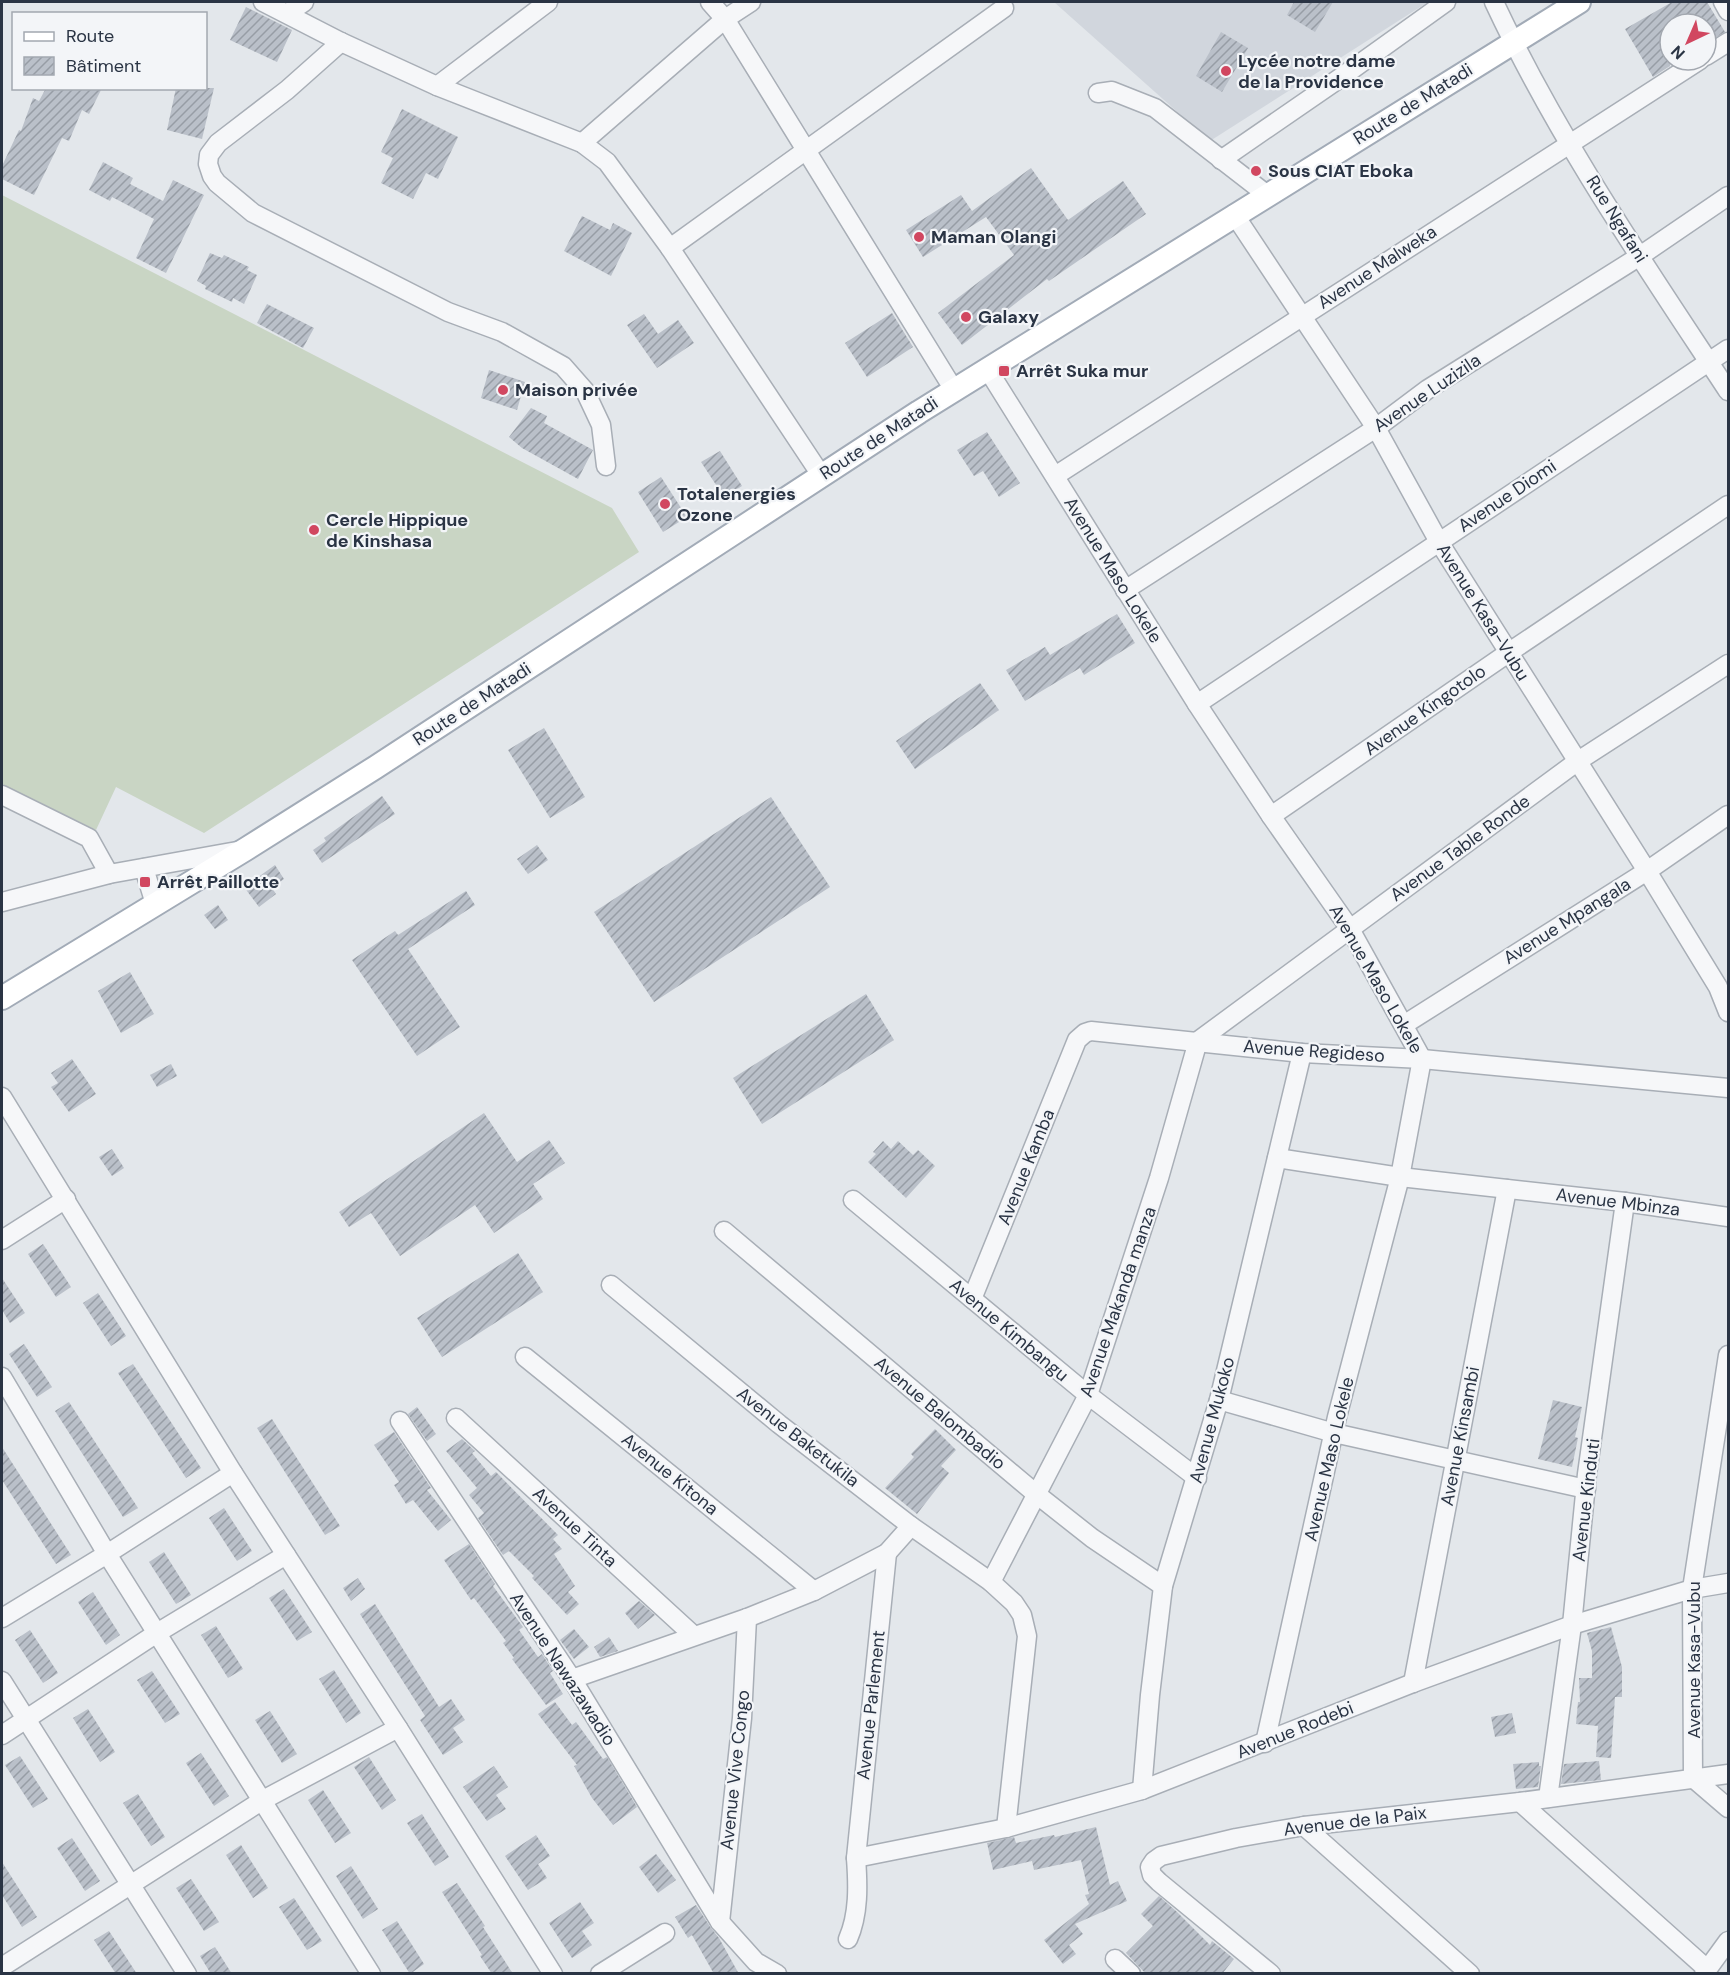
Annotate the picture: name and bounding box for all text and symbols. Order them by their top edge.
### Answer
legend [12,12,207,90]
north arrow [1658,12,1718,72]
text: Route [66,24,114,48]
text: N [1666,41,1689,64]
place label: Lycée notre dame de la Providence [1238,49,1396,94]
text: Bâtiment [66,54,141,78]
street label: Route de Matadi [1349,58,1477,150]
marker: Lycée notre dame de la Providence [1219,64,1233,78]
place label: Sous CIAT Eboka [1268,159,1413,183]
marker: Sous CIAT Eboka [1249,164,1263,178]
street label: Rue Ngafani [1581,171,1653,267]
street label: Avenue Malweka [1313,220,1441,314]
place label: Maman Olangi [931,225,1057,249]
marker: Maman Olangi [912,230,926,244]
place label: Galaxy [978,305,1039,329]
marker: Galaxy [959,310,973,324]
street label: Avenue Luzizila [1369,348,1485,438]
place label: Arrêt Suka mur [1016,359,1148,383]
marker: Arrêt Suka mur [997,364,1011,378]
place label: Maison privée [515,378,638,402]
marker: Maison privée [496,383,510,397]
street label: Route de Matadi [815,391,943,485]
street label: Avenue Diomi [1453,454,1561,538]
place label: Totalenergies Ozone [677,482,796,527]
street label: Avenue Maso Lokele [1058,492,1168,648]
marker: Totalenergies Ozone [658,497,672,511]
place label: Cercle Hippique de Kinshasa [326,508,468,553]
marker: Cercle Hippique de Kinshasa [307,523,321,537]
street label: Avenue Kasa-Vubu [1431,539,1535,685]
street label: Route de Matadi [408,657,536,751]
street label: Avenue Kingotolo [1359,659,1491,761]
street label: Avenue Table Ronde [1385,789,1535,907]
place label: Arrêt Paillotte [157,870,280,894]
street label: Avenue Mpangala [1499,872,1635,970]
marker: Arrêt Paillotte [138,875,152,889]
street label: Avenue Maso Lokele [1324,900,1428,1058]
street label: Avenue Regideso [1242,1034,1386,1068]
street label: Avenue Kamba [992,1105,1060,1229]
street label: Avenue Mbinza [1554,1182,1682,1222]
street label: Avenue Makanda manza [1074,1204,1162,1400]
street label: Avenue Kimbangu [944,1273,1074,1387]
street label: Avenue Balombadio [869,1351,1011,1475]
street label: Avenue Mukoko [1184,1354,1240,1486]
street label: Avenue Kinsambi [1435,1364,1485,1508]
street label: Avenue Maso Lokele [1298,1374,1360,1544]
street label: Avenue Baketukila [732,1382,864,1492]
street label: Avenue Kitona [616,1427,724,1521]
street label: Avenue Kinduti [1567,1437,1605,1563]
street label: Avenue Tinta [527,1482,623,1572]
street label: Avenue Kasa-Vubu [1682,1581,1706,1739]
street label: Avenue Nawazawadio [504,1588,622,1750]
street label: Avenue Parlement [851,1629,891,1781]
street label: Avenue Vive Congo [715,1689,755,1851]
street label: Avenue Rodebi [1233,1696,1357,1764]
street label: Avenue de la Paix [1282,1800,1428,1842]

